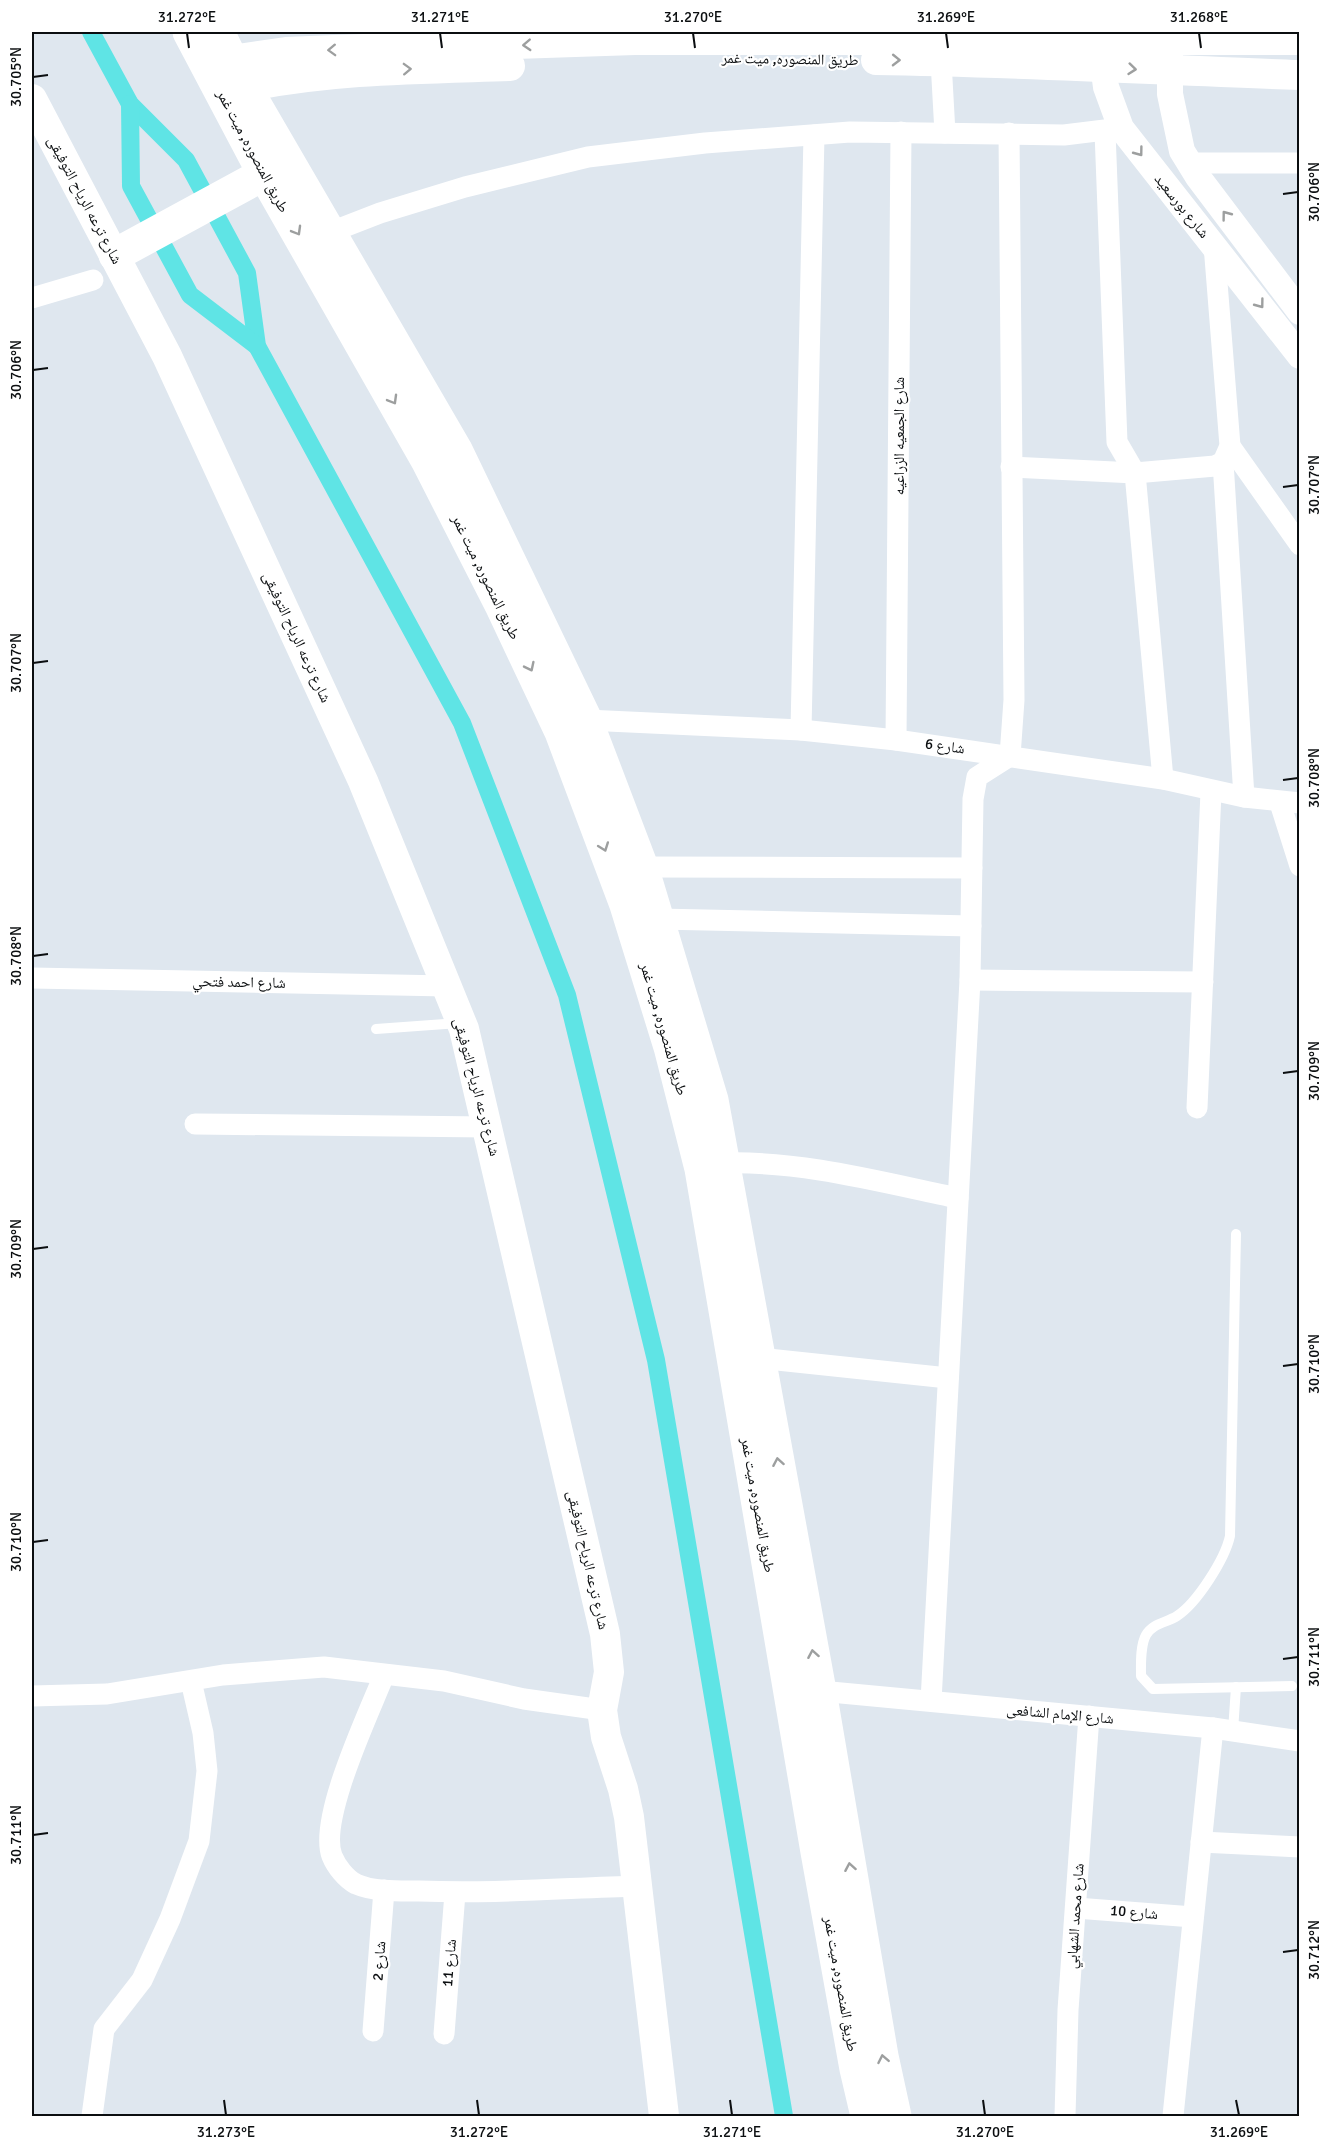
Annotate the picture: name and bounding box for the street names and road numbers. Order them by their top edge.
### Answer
street label: طريق المنصوره, ميت غمر [720,49,859,70]
street label: طريق المنصوره, ميت غمر [212,85,293,216]
street label: شارع ترعه الرياح التوفيقى [43,133,126,268]
street label: شارع بورسعيد [1150,170,1213,242]
street label: شارع الجمعيه الزراعيه [890,377,909,495]
street label: طريق المنصوره, ميت غمر [447,511,524,643]
street label: شارع ترعه الرياح التوفيقى [258,569,335,706]
street label: شارع 6 [924,734,966,759]
street label: طريق المنصوره, ميت غمر [635,960,692,1098]
street label: شارع احمد فتحي [192,972,286,995]
street label: شارع ترعه الرياح التوفيقى [449,1016,504,1158]
street label: طريق المنصوره, ميت غمر [736,1435,779,1574]
street label: شارع ترعه الرياح التوفيقى [562,1489,613,1632]
street label: شارع الإمام الشافعى [1005,1700,1115,1729]
street label: شارع محمد الشهابي [1062,1862,1090,1970]
street label: شارع 10 [1109,1901,1159,1924]
street label: طريق المنصوره, ميت غمر [819,1914,862,2053]
street label: شارع 11 [438,1938,461,1988]
street label: شارع 2 [369,1940,390,1982]

